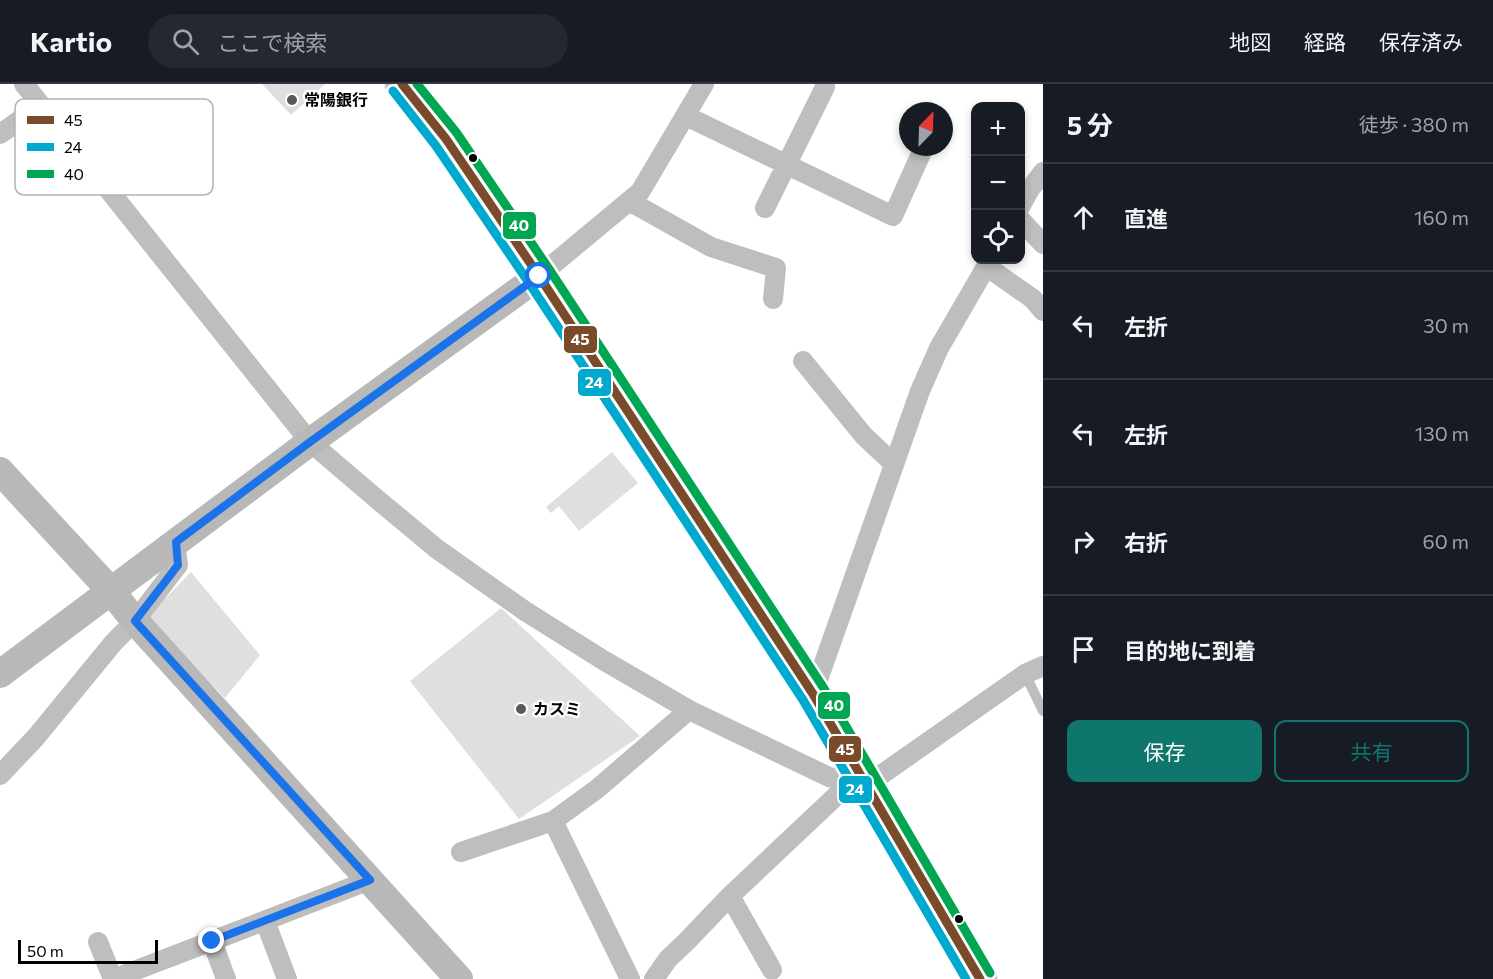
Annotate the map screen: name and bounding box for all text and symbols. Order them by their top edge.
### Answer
search box [148,14,568,68]
text: Kartio [30,24,112,58]
icon: search [169,25,202,58]
text: ここで検索 [217,29,327,56]
text: 地図 [1229,29,1271,54]
text: 経路 [1304,29,1346,54]
text: 保存済み [1379,29,1463,54]
place label: 常陽銀行 [304,90,368,109]
marker: 常陽銀行 [285,93,299,107]
legend [15,99,213,195]
north arrow [899,102,953,156]
map controls [971,102,1025,264]
button: + [971,102,1025,156]
text: 5 分 [1067,109,1113,140]
text: 45 [64,110,83,129]
text: 徒歩 · 380 m [1359,112,1469,136]
text: 24 [64,137,83,156]
unlabelled marker [467,152,479,164]
button: − [971,156,1025,210]
text: 40 [64,164,84,183]
icon: ahead [1067,201,1100,234]
text: 直進 [1124,205,1168,232]
text: 160 m [1414,205,1469,229]
button: locate [971,210,1025,264]
line badge: 40 [502,211,537,240]
text: 40 [509,215,529,234]
route start [525,262,551,288]
icon: left [1067,309,1100,342]
text: 左折 [1124,313,1168,340]
text: 30 m [1423,313,1469,337]
line badge: 45 [563,325,598,354]
text: 45 [570,329,590,348]
line badge: 24 [577,368,612,397]
text: 24 [585,372,604,391]
icon: left [1067,417,1100,450]
text: 左折 [1124,421,1168,448]
text: 130 m [1415,421,1469,445]
icon: right [1067,525,1100,558]
text: 右折 [1124,529,1168,556]
text: 60 m [1423,529,1469,553]
icon: arrive [1067,633,1100,666]
text: 目的地に到着 [1124,637,1256,664]
line badge: 40 [817,691,851,720]
text: 40 [824,695,844,714]
place label: カスミ [533,699,581,718]
marker: カスミ [514,702,528,716]
button: 保存 [1067,720,1262,782]
button: 共有 [1274,720,1469,782]
line badge: 45 [828,735,862,763]
text: 45 [835,739,855,758]
line badge: 24 [838,775,873,804]
text: 24 [846,779,865,798]
unlabelled marker [953,913,965,925]
route end [198,927,224,953]
scale bar [18,937,158,964]
text: 50 m [27,941,64,960]

